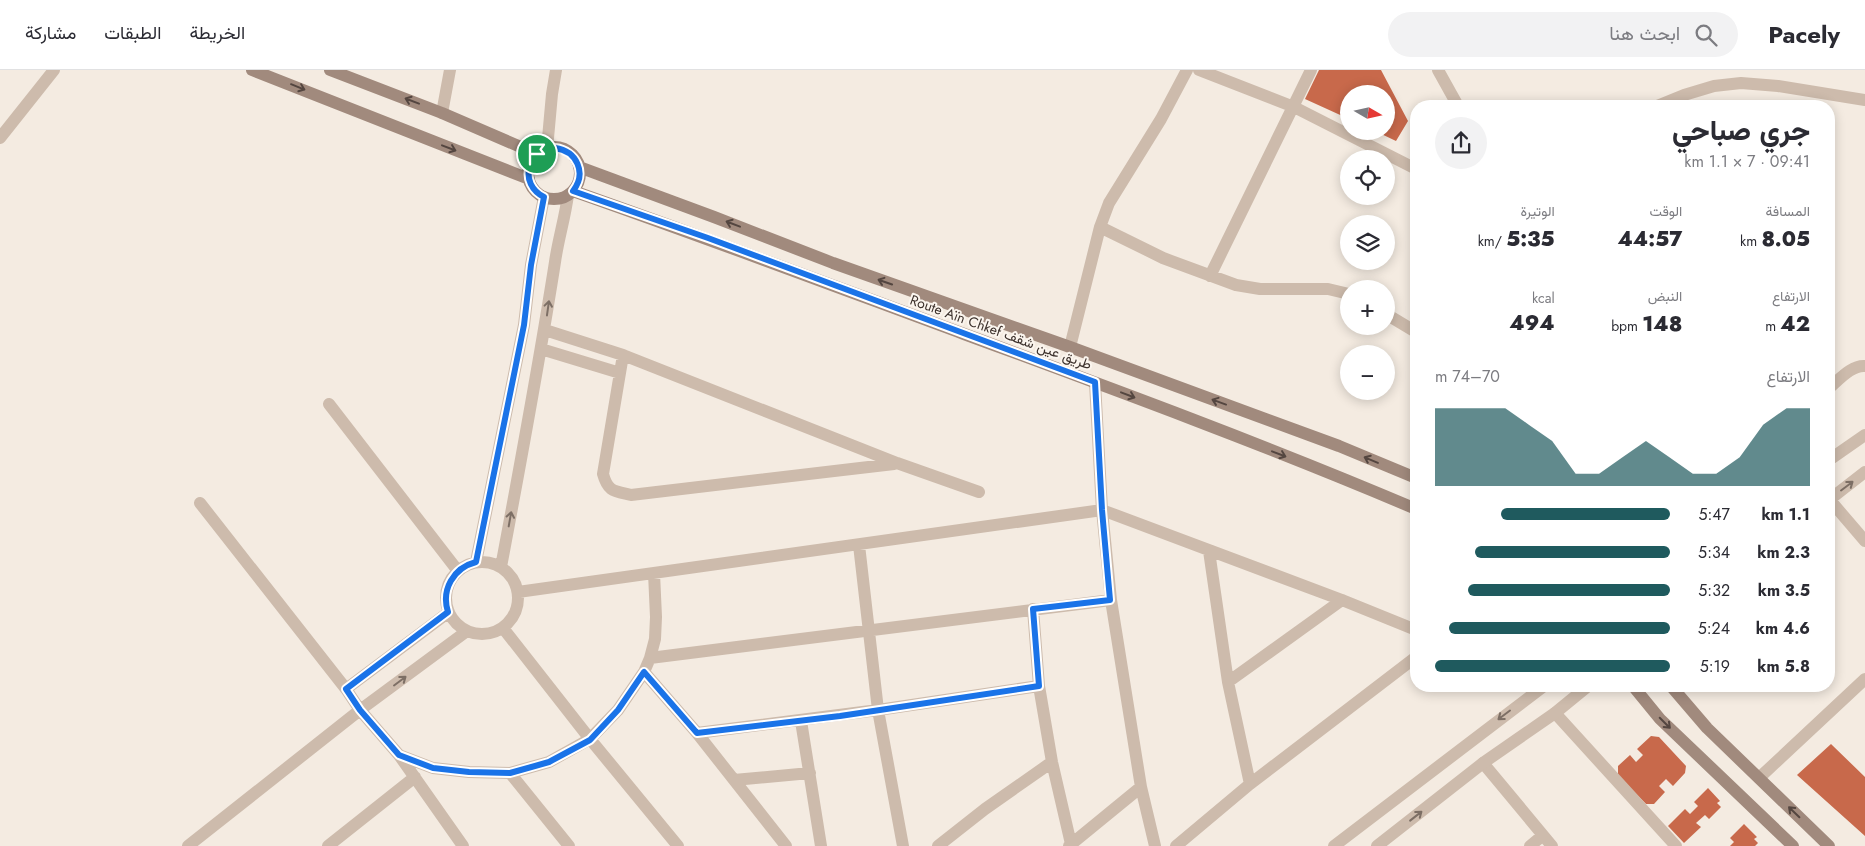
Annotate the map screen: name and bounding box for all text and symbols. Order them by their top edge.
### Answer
search box [1388,12,1738,57]
text: Pacely [1768,17,1840,52]
text: مشاركة [25,20,76,46]
text: الطبقات [104,20,161,46]
text: الخريطة [189,20,245,46]
text: ابحث هنا [1609,20,1680,47]
icon: search [1692,21,1720,49]
one-way arrow [290,83,305,92]
north arrow [1340,85,1395,140]
map controls [1340,85,1395,400]
one-way arrow [404,96,420,105]
text: جري صباحي [1672,110,1810,151]
button: share [1435,117,1487,169]
pin [516,133,558,175]
icon: arrive [523,140,551,168]
one-way arrow [440,144,456,153]
button: locate [1340,150,1395,205]
text: 09:41 · 7 × 1.1 km [1684,150,1810,173]
text: الوتيرة [1520,201,1555,221]
text: الوقت [1649,201,1682,221]
text: المسافة [1766,201,1810,221]
button: layers [1340,215,1395,270]
one-way arrow [726,219,742,228]
text: 5:35 [1506,224,1555,254]
text: 44:57 [1617,224,1682,254]
text: 8.05 [1761,224,1810,254]
text: /km [1478,231,1506,251]
text: km [1740,231,1761,251]
one-way arrow [878,277,894,286]
button: + [1340,280,1395,335]
text: النبض [1648,286,1682,306]
text: الارتفاع [1772,286,1810,306]
text: kcal [1532,288,1555,308]
street label: Route Aïn Chkef طريق عين شقف [907,290,1095,374]
one-way arrow [543,300,553,316]
text: 494 [1509,308,1555,338]
text: 148 [1642,309,1682,339]
text: 42 [1780,309,1810,339]
text: bpm [1611,316,1642,336]
text: m [1765,316,1780,336]
button: − [1340,345,1395,400]
text: 70–74 m [1435,365,1500,388]
text: الارتفاع [1767,365,1810,388]
one-way arrow [1120,391,1135,400]
one-way arrow [1212,397,1228,406]
one-way arrow [1271,450,1286,459]
one-way arrow [1364,454,1379,464]
one-way arrow [1840,481,1854,491]
text: 5:47 [1698,503,1730,526]
text: 1.1 km [1761,503,1810,526]
one-way arrow [506,512,515,528]
text: 5:34 [1698,541,1730,564]
text: 2.3 km [1757,541,1810,564]
text: 5:32 [1698,579,1730,602]
text: 3.5 km [1758,579,1810,602]
text: 5:24 [1698,617,1730,640]
text: 4.6 km [1756,617,1810,640]
text: 5:19 [1700,655,1730,678]
text: 5.8 km [1757,655,1810,678]
one-way arrow [393,676,406,687]
one-way arrow [1498,710,1511,721]
one-way arrow [1659,717,1671,729]
one-way arrow [1787,806,1800,818]
one-way arrow [1409,811,1422,822]

